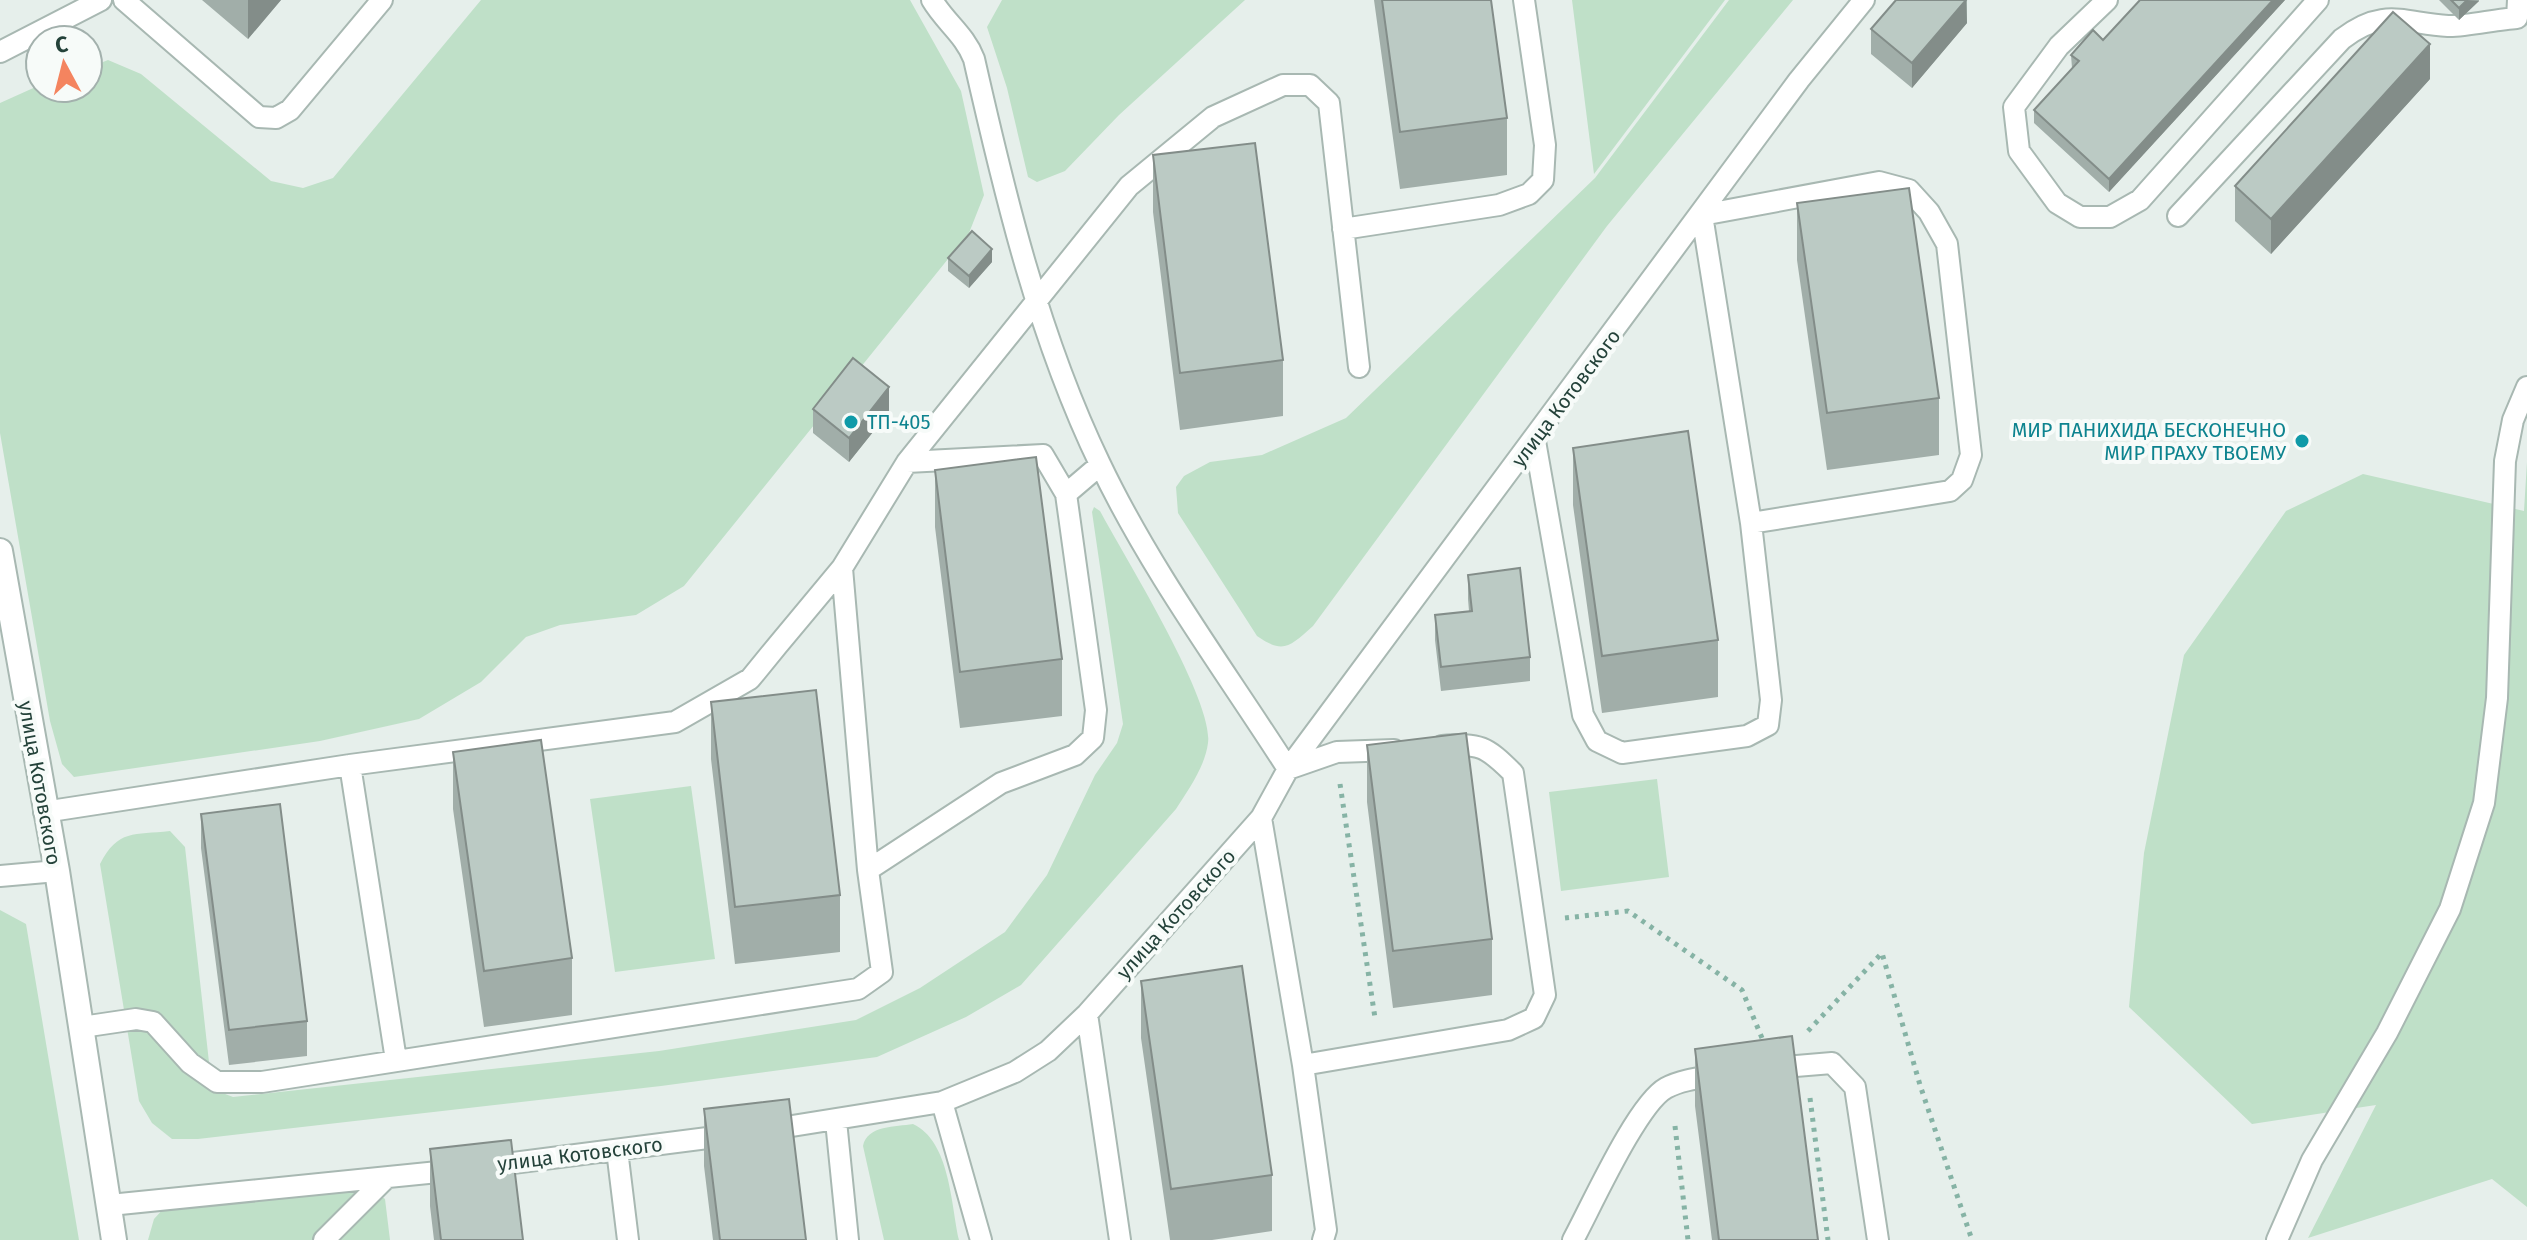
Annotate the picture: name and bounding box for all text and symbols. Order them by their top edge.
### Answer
north arrow [24,24,104,104]
text: С [54,30,70,59]
street label: улица Котовского [1506,324,1626,472]
place label: ТП-405 [867,410,931,434]
marker: ТП-405 [842,413,860,431]
place label: МИР ПАНИХИДА БЕСКОНЕЧНО МИР ПРАХУ ТВОЕМУ [2012,418,2286,465]
marker: МИР ПАНИХИДА БЕСКОНЕЧНО МИР ПРАХУ ТВОЕМУ [2293,432,2311,450]
street label: улица Котовского [14,699,66,867]
street label: улица Котовского [1111,844,1241,984]
street label: улица Котовского [496,1132,664,1176]

